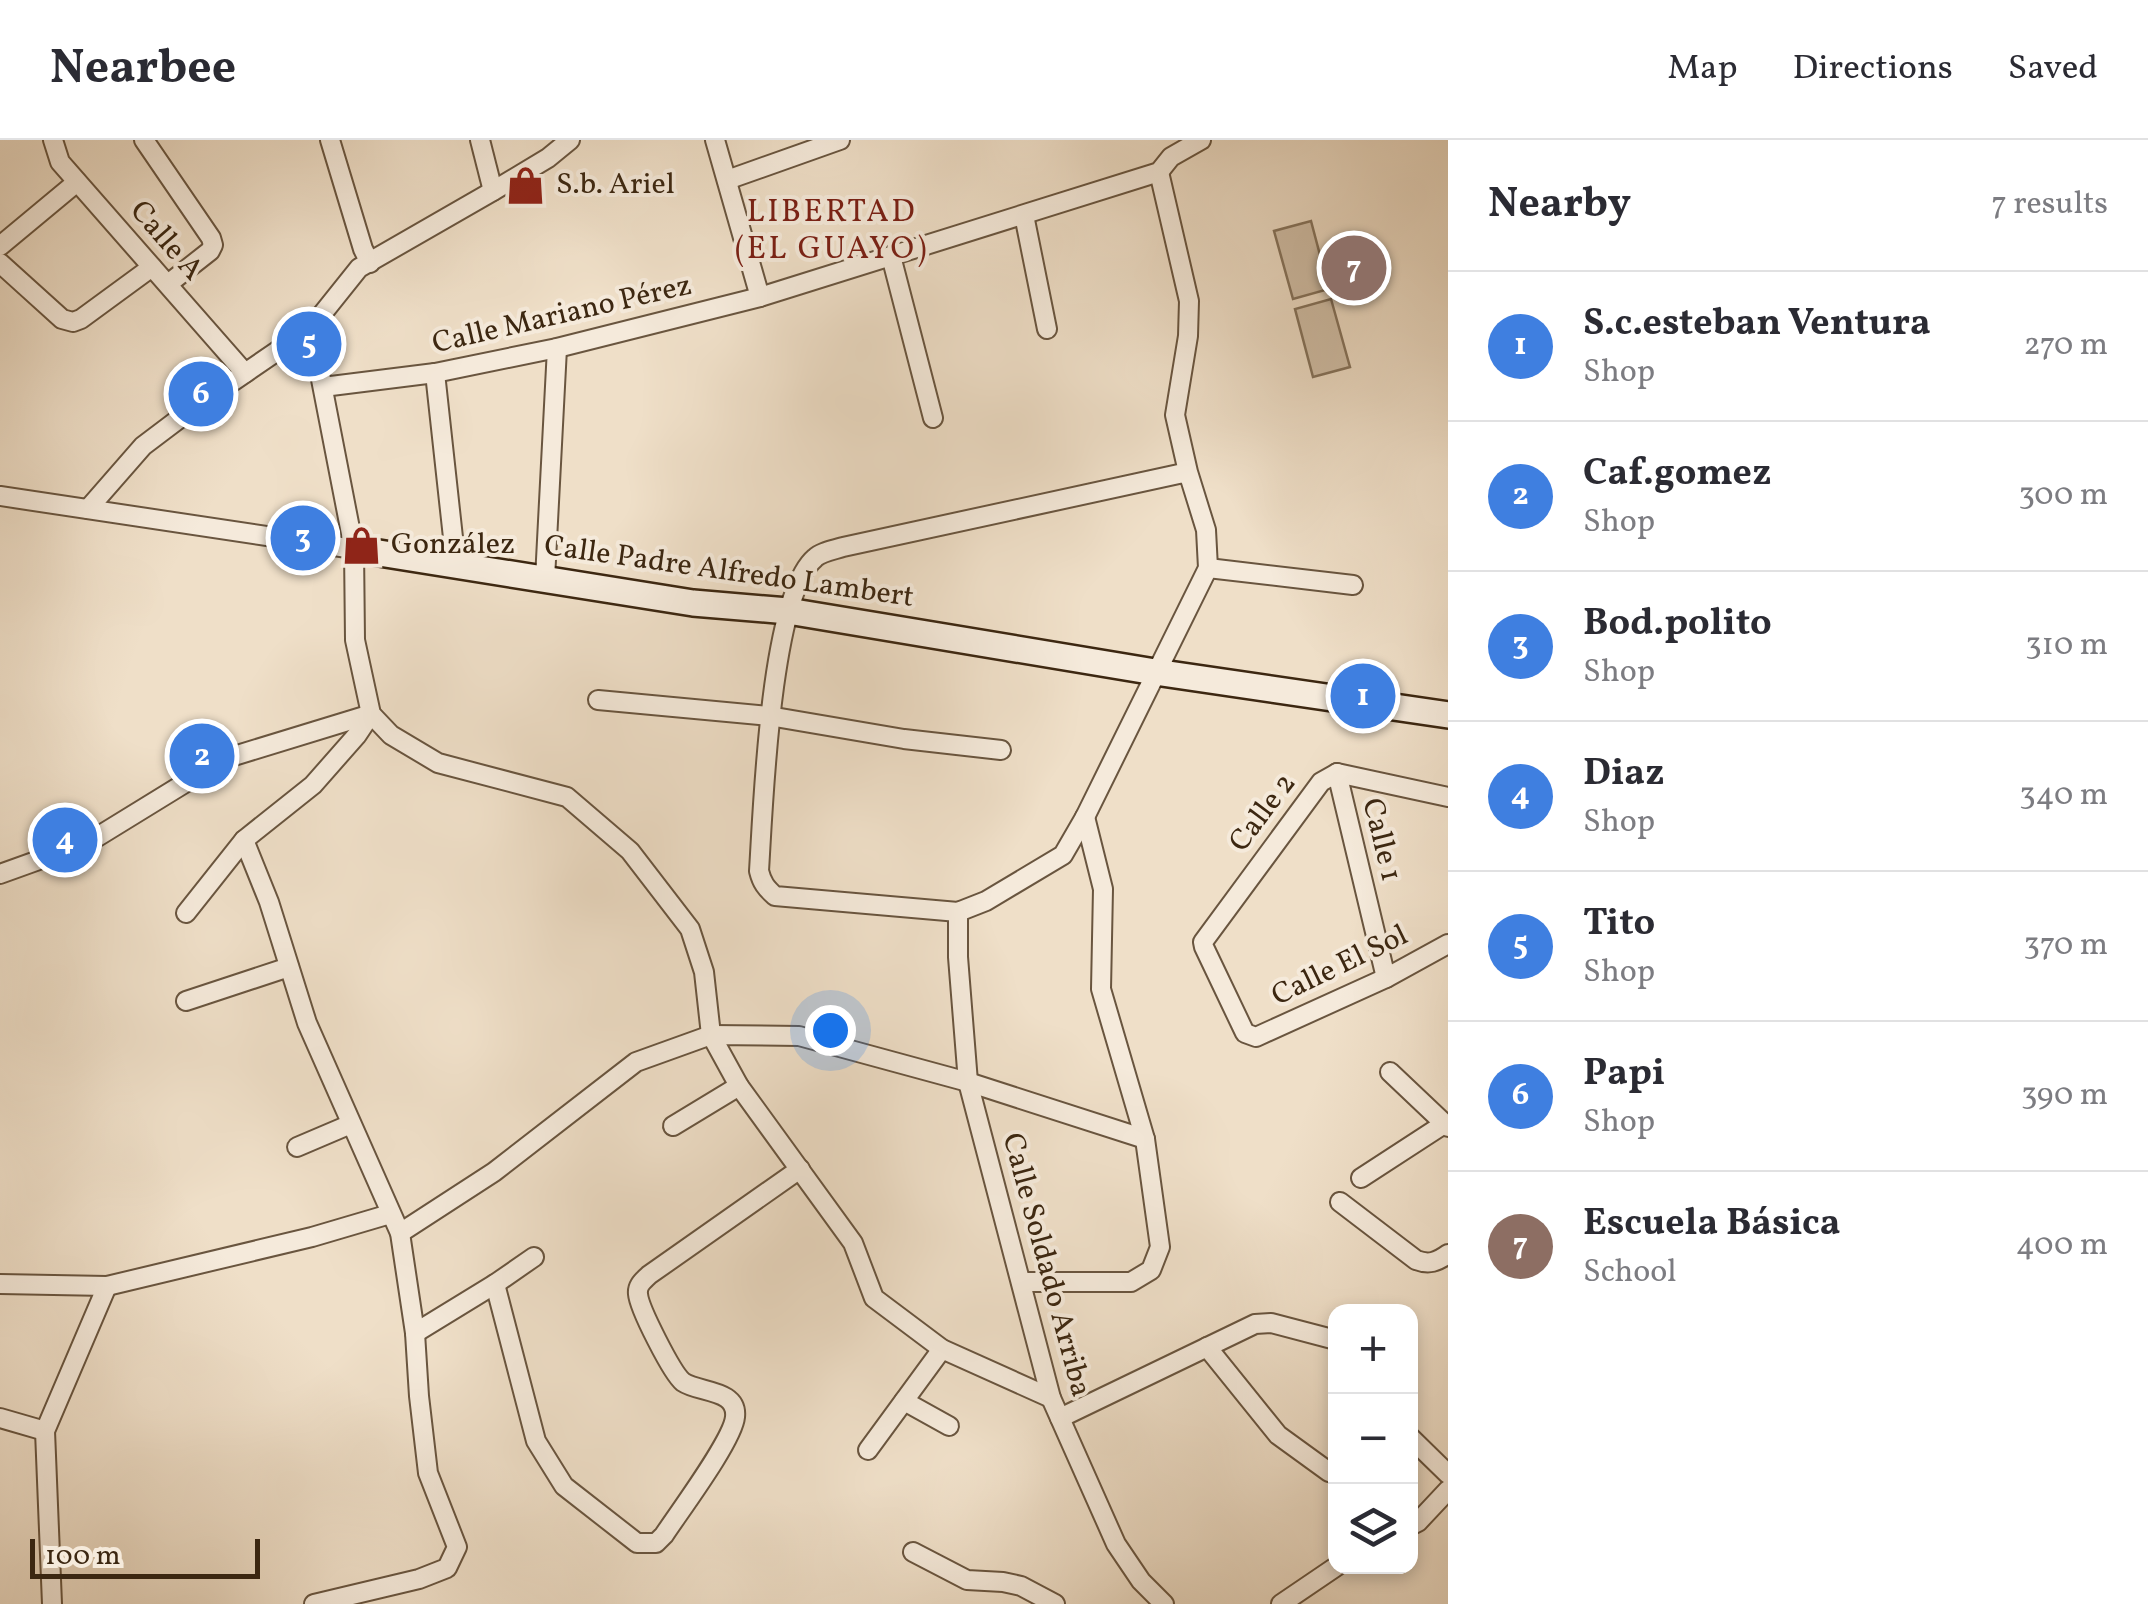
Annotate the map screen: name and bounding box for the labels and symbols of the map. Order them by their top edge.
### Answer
shop icon: S.b. Ariel [505,164,547,206]
place label: S.b. Ariel [556,164,675,206]
district label: LIBERTAD (EL GUAYO) [735,191,929,272]
street label: Calle A [119,192,213,290]
pin: 7 [1322,230,1386,306]
street label: Calle Mariano Pérez [428,265,696,365]
pin: 5 [276,306,342,382]
pin: 6 [168,356,234,432]
pin: 3 [270,500,336,576]
shop icon: González [340,524,382,566]
place label: González [391,524,515,566]
street label: Calle Padre Alfredo Lambert [541,525,917,619]
pin: 1 [1330,658,1396,734]
pin: 2 [170,718,234,794]
street label: Calle 2 [1220,765,1306,861]
street label: Calle 1 [1350,794,1412,886]
pin: 4 [32,802,98,878]
street label: Calle El Sol [1265,915,1415,1017]
your location [805,1005,856,1056]
street label: Calle Soldado Arriba [991,1129,1101,1401]
scale bar [30,1534,260,1578]

